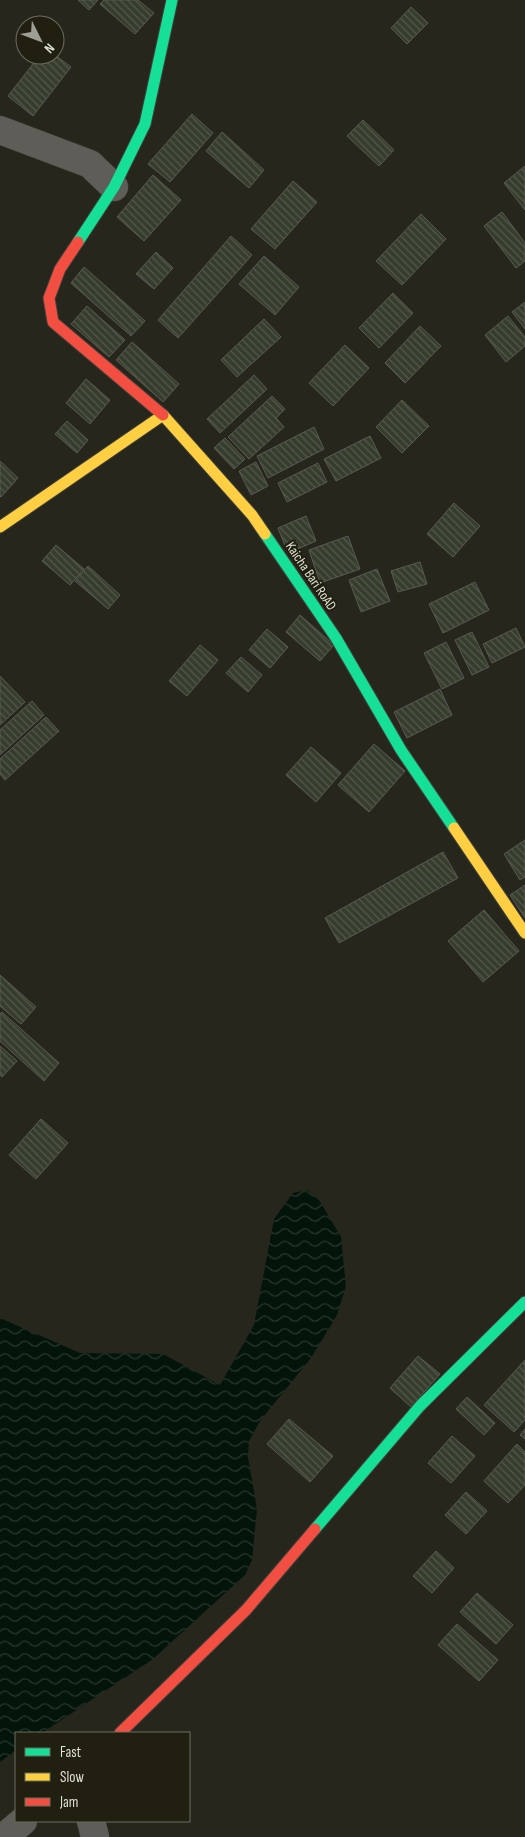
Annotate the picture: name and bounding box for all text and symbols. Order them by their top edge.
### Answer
north arrow [15,15,65,65]
text: N [40,40,58,57]
street label: Kaicha Bari RoAD [282,539,340,614]
legend [15,1732,190,1822]
text: Fast [60,1743,82,1762]
text: Slow [60,1768,84,1787]
text: Jam [59,1793,78,1812]

